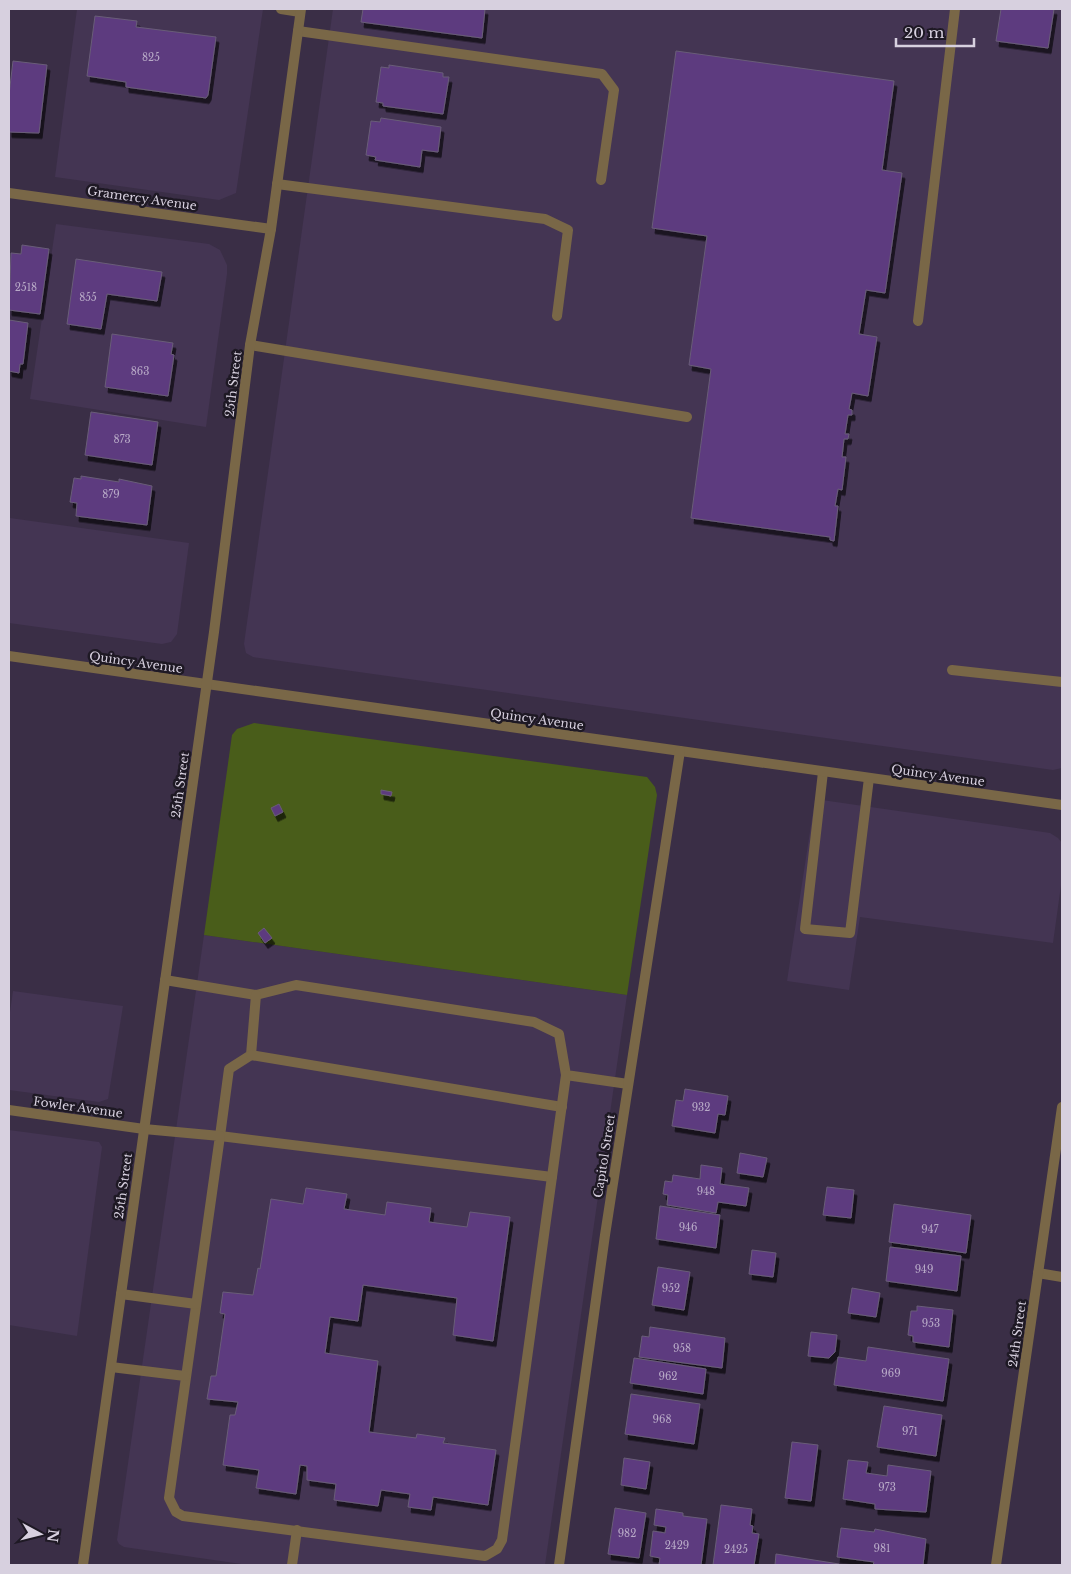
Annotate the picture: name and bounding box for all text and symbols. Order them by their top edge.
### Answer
scale bar [896,15,974,47]
text: 20 m [904,23,944,42]
house number: 825 [142,51,160,64]
street label: Gramercy Avenue [86,183,198,213]
house number: 2518 [15,281,37,294]
house number: 855 [79,291,97,304]
street label: 25th Street [222,350,245,418]
house number: 863 [131,365,149,378]
house number: 873 [113,433,131,446]
house number: 879 [102,488,120,501]
street label: Quincy Avenue [88,648,184,676]
street label: Quincy Avenue [489,705,585,733]
street label: 25th Street [168,751,192,819]
street label: Quincy Avenue [890,761,986,789]
street label: Fowler Avenue [32,1093,124,1121]
house number: 932 [692,1101,710,1114]
street label: Capitol Street [590,1113,618,1199]
street label: 25th Street [111,1152,135,1220]
house number: 948 [697,1185,715,1198]
house number: 946 [679,1221,697,1234]
house number: 947 [921,1223,940,1236]
house number: 949 [915,1263,933,1276]
house number: 952 [662,1282,680,1295]
street label: 24th Street [1005,1299,1029,1368]
house number: 953 [922,1317,940,1330]
house number: 958 [673,1342,691,1355]
house number: 969 [881,1367,901,1380]
house number: 962 [658,1370,678,1383]
house number: 968 [653,1413,671,1426]
house number: 971 [902,1425,918,1438]
house number: 973 [878,1481,896,1494]
north arrow [15,1509,65,1559]
house number: 982 [618,1527,636,1540]
text: N [43,1528,63,1543]
house number: 2429 [665,1539,689,1552]
house number: 981 [874,1542,890,1555]
house number: 2425 [724,1543,748,1556]

